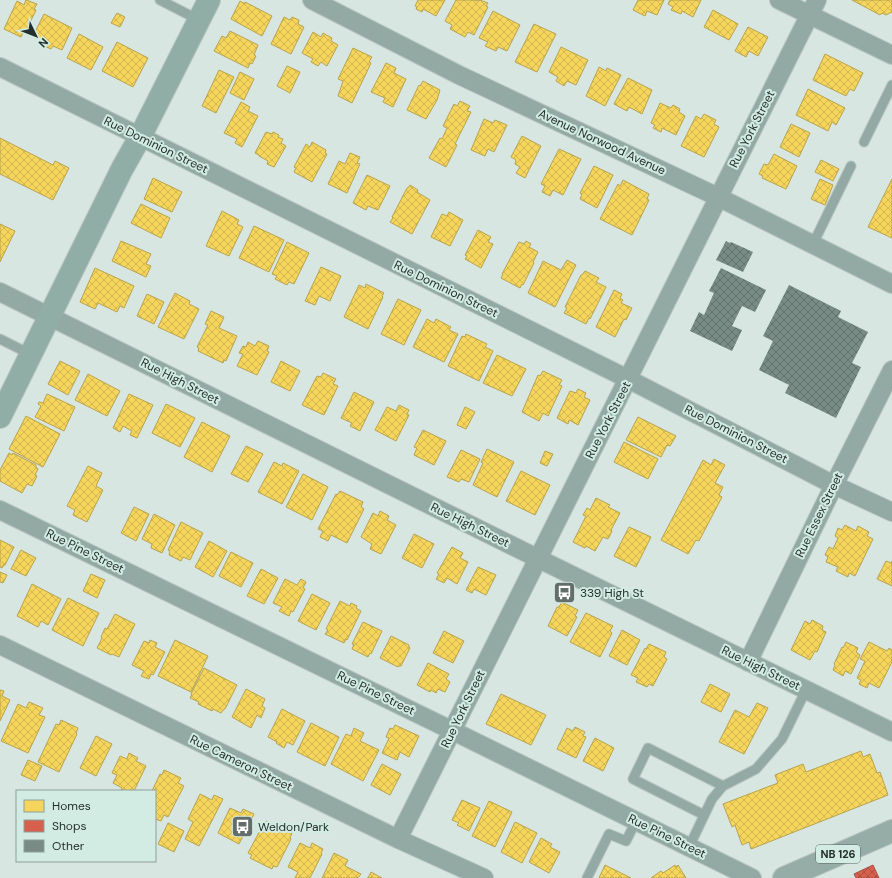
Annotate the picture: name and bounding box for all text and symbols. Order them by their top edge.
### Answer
north arrow [16,16,56,56]
text: N [35,35,51,51]
street label: Rue York Street [726,87,778,170]
street label: Avenue Norwood Avenue [536,105,668,179]
street label: Rue Dominion Street [101,113,211,177]
street label: Rue Dominion Street [391,257,501,321]
street label: Rue High Street [138,354,222,408]
street label: Rue York Street [582,378,634,461]
street label: Rue Dominion Street [682,401,791,467]
street label: Rue Essex Street [792,470,847,560]
street label: Rue High Street [428,499,512,551]
street label: Rue Pine Street [43,525,127,577]
bus stop icon: 339 High St [551,580,577,606]
place label: 339 High St [580,585,644,601]
street label: Rue High Street [719,642,803,694]
street label: Rue Pine Street [334,667,418,719]
street label: Rue York Street [437,667,489,751]
street label: Rue Cameron Street [187,731,295,795]
legend [16,790,156,862]
text: Homes [52,798,91,814]
street label: Rue Pine Street [625,810,709,862]
bus stop icon: Weldon/Park [230,814,256,840]
text: Shops [52,818,87,834]
place label: Weldon/Park [258,819,329,835]
text: Other [52,838,85,854]
road number: NB 126 [816,845,860,863]

